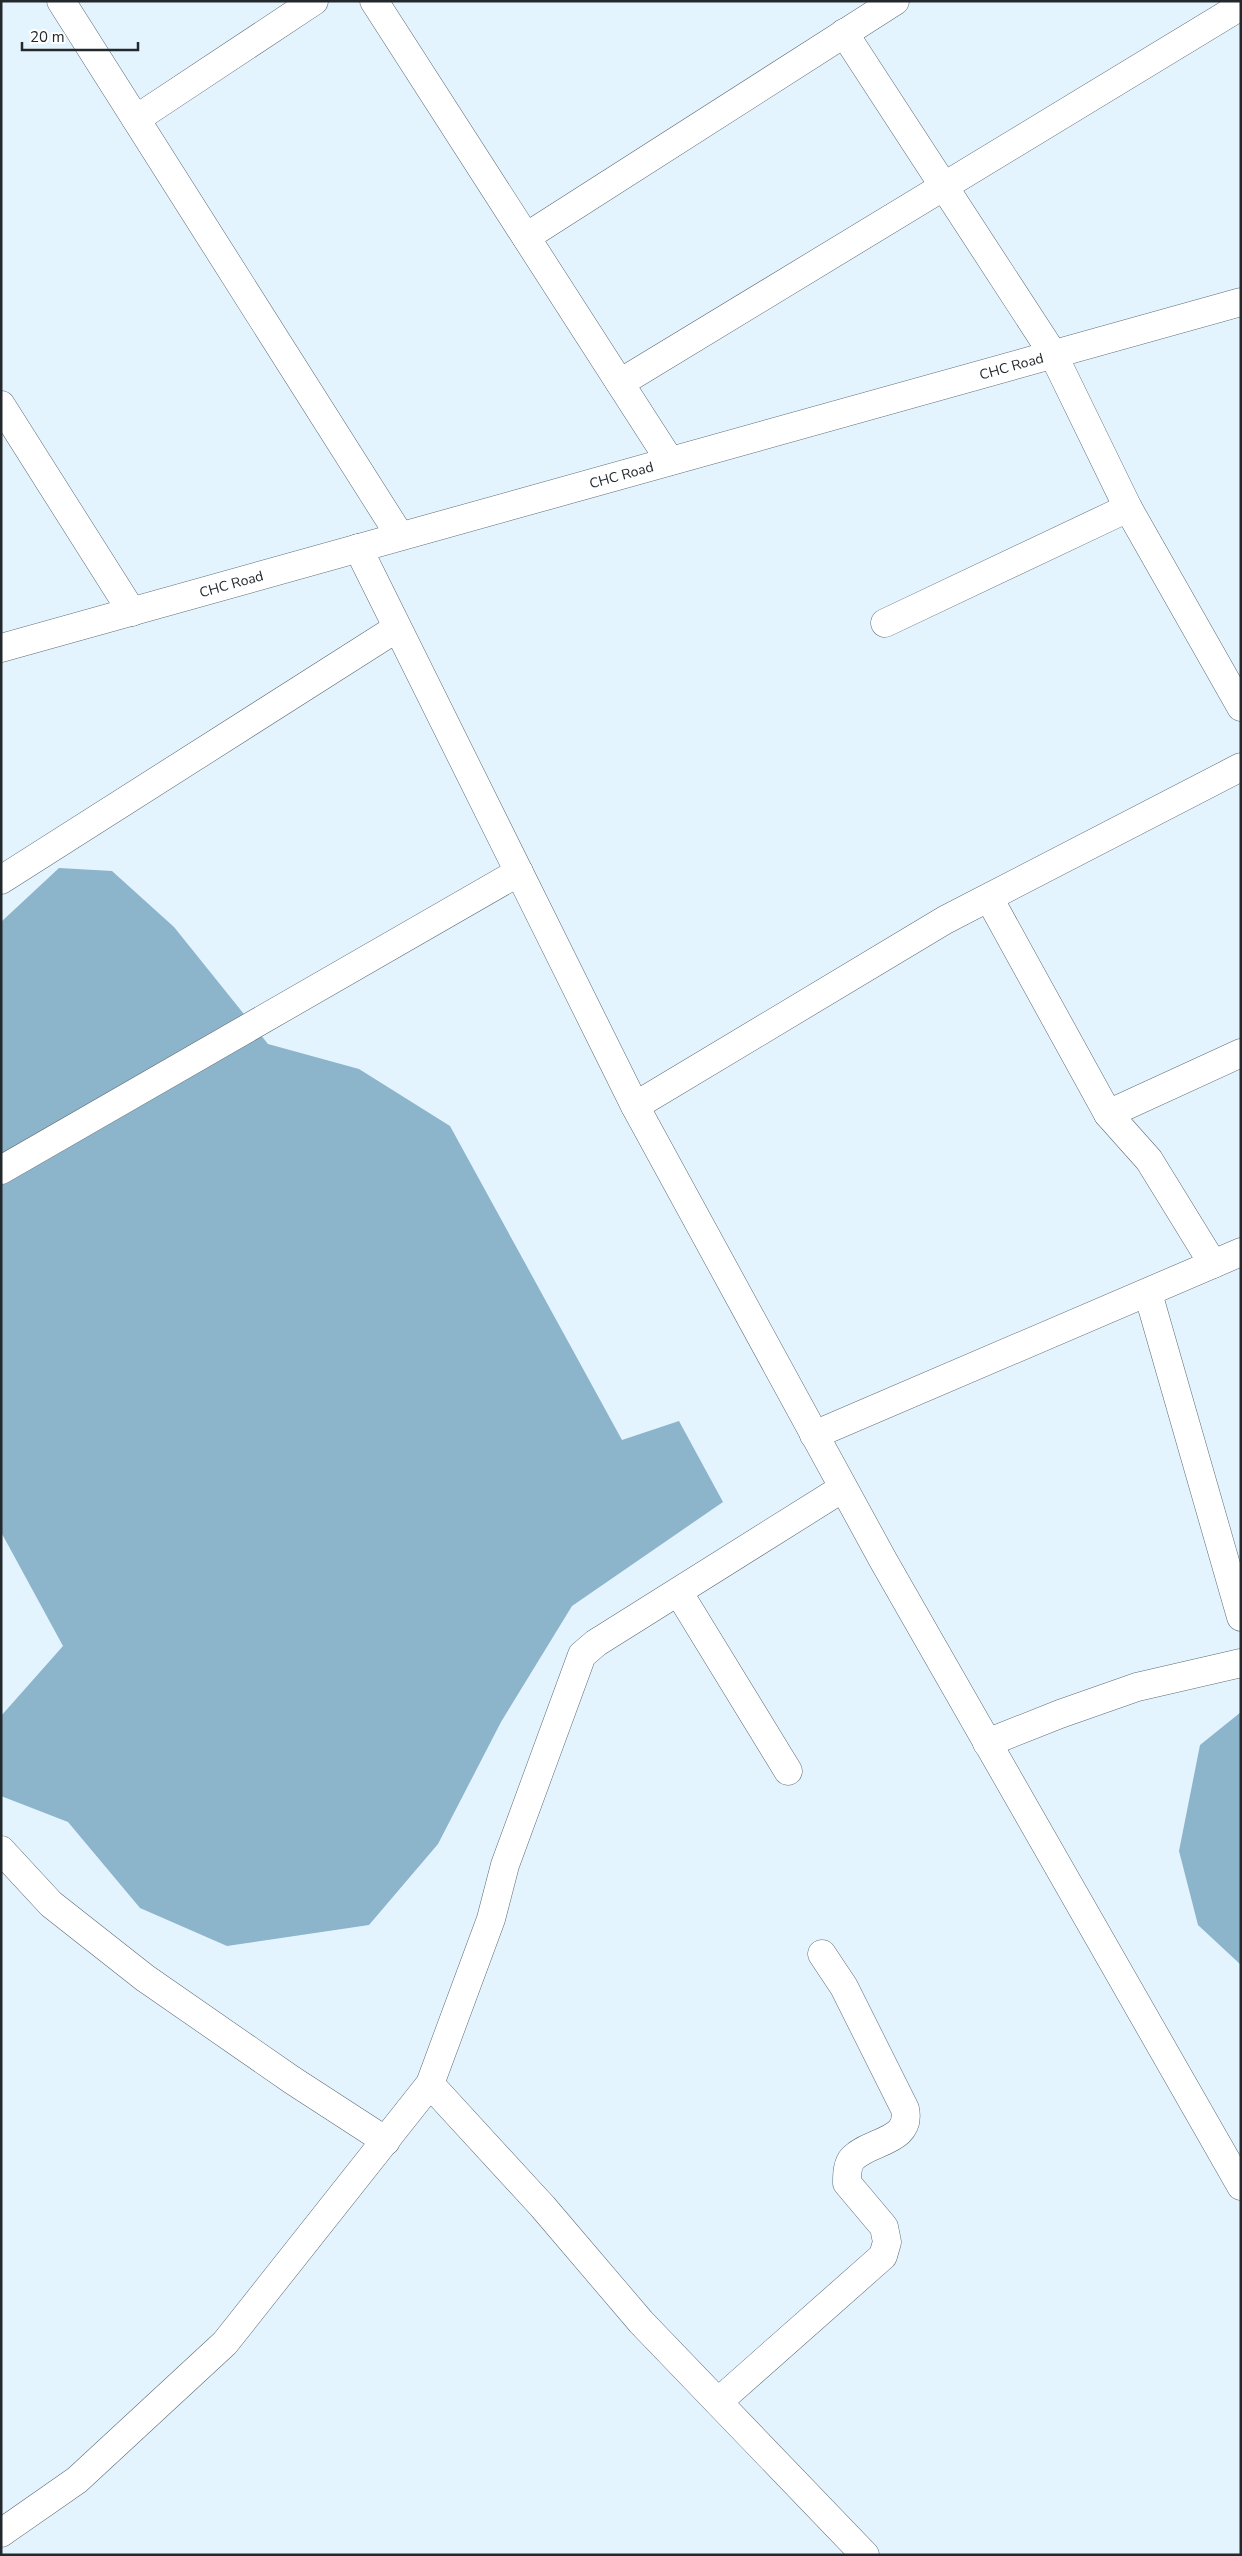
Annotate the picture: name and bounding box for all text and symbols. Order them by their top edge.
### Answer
scale bar [22,20,139,52]
text: 20 m [30,27,65,47]
street label: CHC Road [977,349,1046,385]
street label: CHC Road [587,457,656,493]
street label: CHC Road [197,566,266,602]

